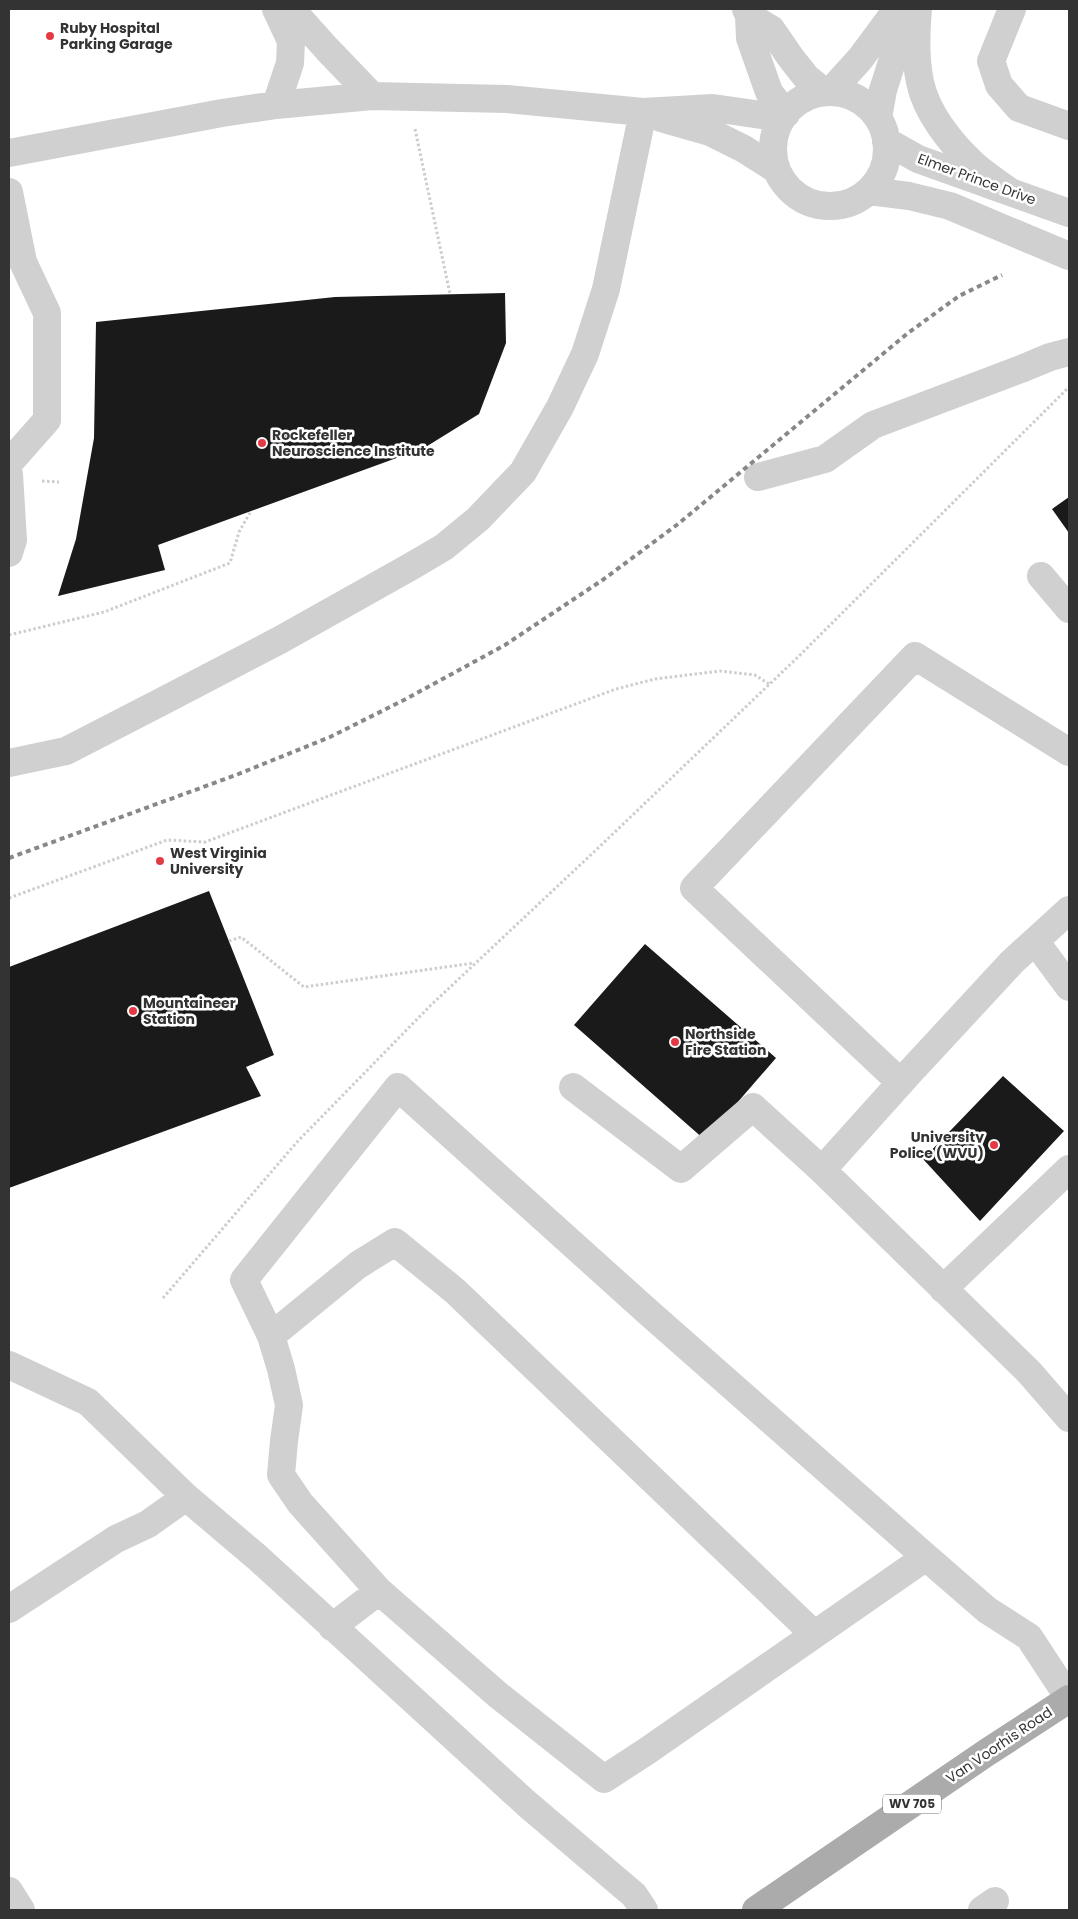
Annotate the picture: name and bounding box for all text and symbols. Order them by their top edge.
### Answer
place label: Ruby Hospital Parking Garage [60,18,173,54]
marker: Ruby Hospital Parking Garage [44,30,56,42]
street label: Elmer Prince Drive [915,148,1039,210]
place label: Rockefeller Neuroscience Institute [272,425,435,461]
marker: Rockefeller Neuroscience Institute [256,437,268,449]
place label: West Virginia University [170,843,267,879]
marker: West Virginia University [154,855,166,867]
place label: Mountaineer Station [143,993,236,1029]
marker: Mountaineer Station [127,1005,139,1017]
place label: Northside Fire Station [685,1024,766,1060]
marker: Northside Fire Station [669,1036,681,1048]
place label: University Police (WVU) [890,1127,984,1163]
marker: University Police (WVU) [988,1139,1000,1151]
street label: Van Voorhis Road [942,1702,1056,1788]
road number: WV 705 [883,1795,941,1814]

